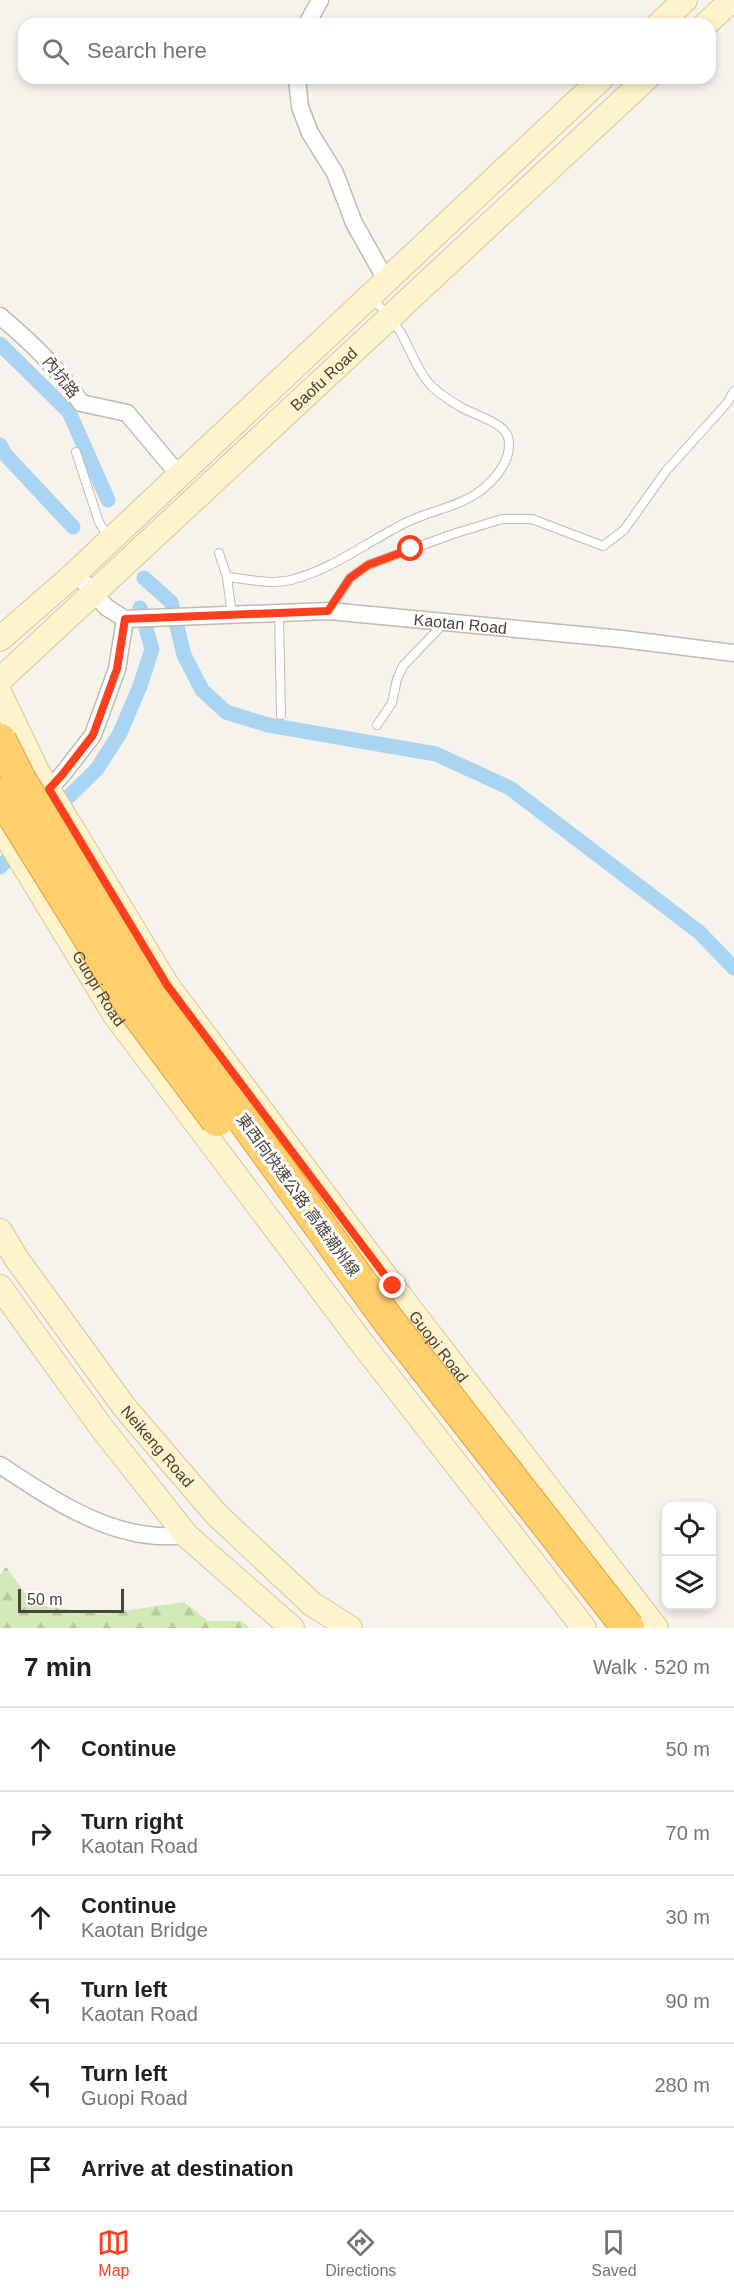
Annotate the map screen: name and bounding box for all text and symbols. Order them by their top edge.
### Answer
search box [18,18,716,84]
icon: search [39,35,72,68]
text: Search here [87,38,207,63]
street label: Baofu Road [287,344,360,414]
street label: 內坑路 [40,353,82,401]
route start [397,535,423,561]
street label: Kaotan Road [413,611,508,636]
street label: Guopi Road [69,947,129,1029]
street label: 東西向快速公路 高雄潮州線 [233,1111,363,1279]
route end [379,1272,405,1298]
street label: Guopi Road [406,1307,472,1385]
street label: Neikeng Road [118,1402,197,1490]
map controls [662,1502,716,1610]
button: locate [662,1502,716,1556]
button: layers [662,1556,716,1610]
scale bar [18,1586,124,1614]
text: 50 m [27,1591,63,1608]
text: 7 min [24,1652,92,1682]
text: Walk · 520 m [593,1656,710,1678]
icon: ahead [24,1733,57,1766]
text: Continue [81,1736,176,1761]
text: 50 m [666,1738,710,1760]
text: Turn right [81,1809,183,1834]
icon: right [24,1817,57,1850]
text: 70 m [666,1822,710,1844]
text: Kaotan Road [81,1835,198,1857]
text: Continue [81,1893,176,1918]
icon: ahead [24,1901,57,1934]
text: 30 m [666,1906,710,1928]
text: Kaotan Bridge [81,1919,208,1941]
text: Turn left [81,1977,167,2002]
icon: left [24,1985,57,2018]
text: 90 m [666,1990,710,2012]
text: Kaotan Road [81,2003,198,2025]
text: Turn left [81,2061,167,2086]
icon: left [24,2069,57,2102]
text: 280 m [654,2074,710,2096]
text: Guopi Road [81,2087,188,2109]
icon: arrive [24,2153,57,2186]
text: Arrive at destination [81,2156,294,2181]
tab: Map [97,2226,130,2280]
tab: Directions [325,2226,396,2280]
tab: Saved [591,2226,637,2280]

